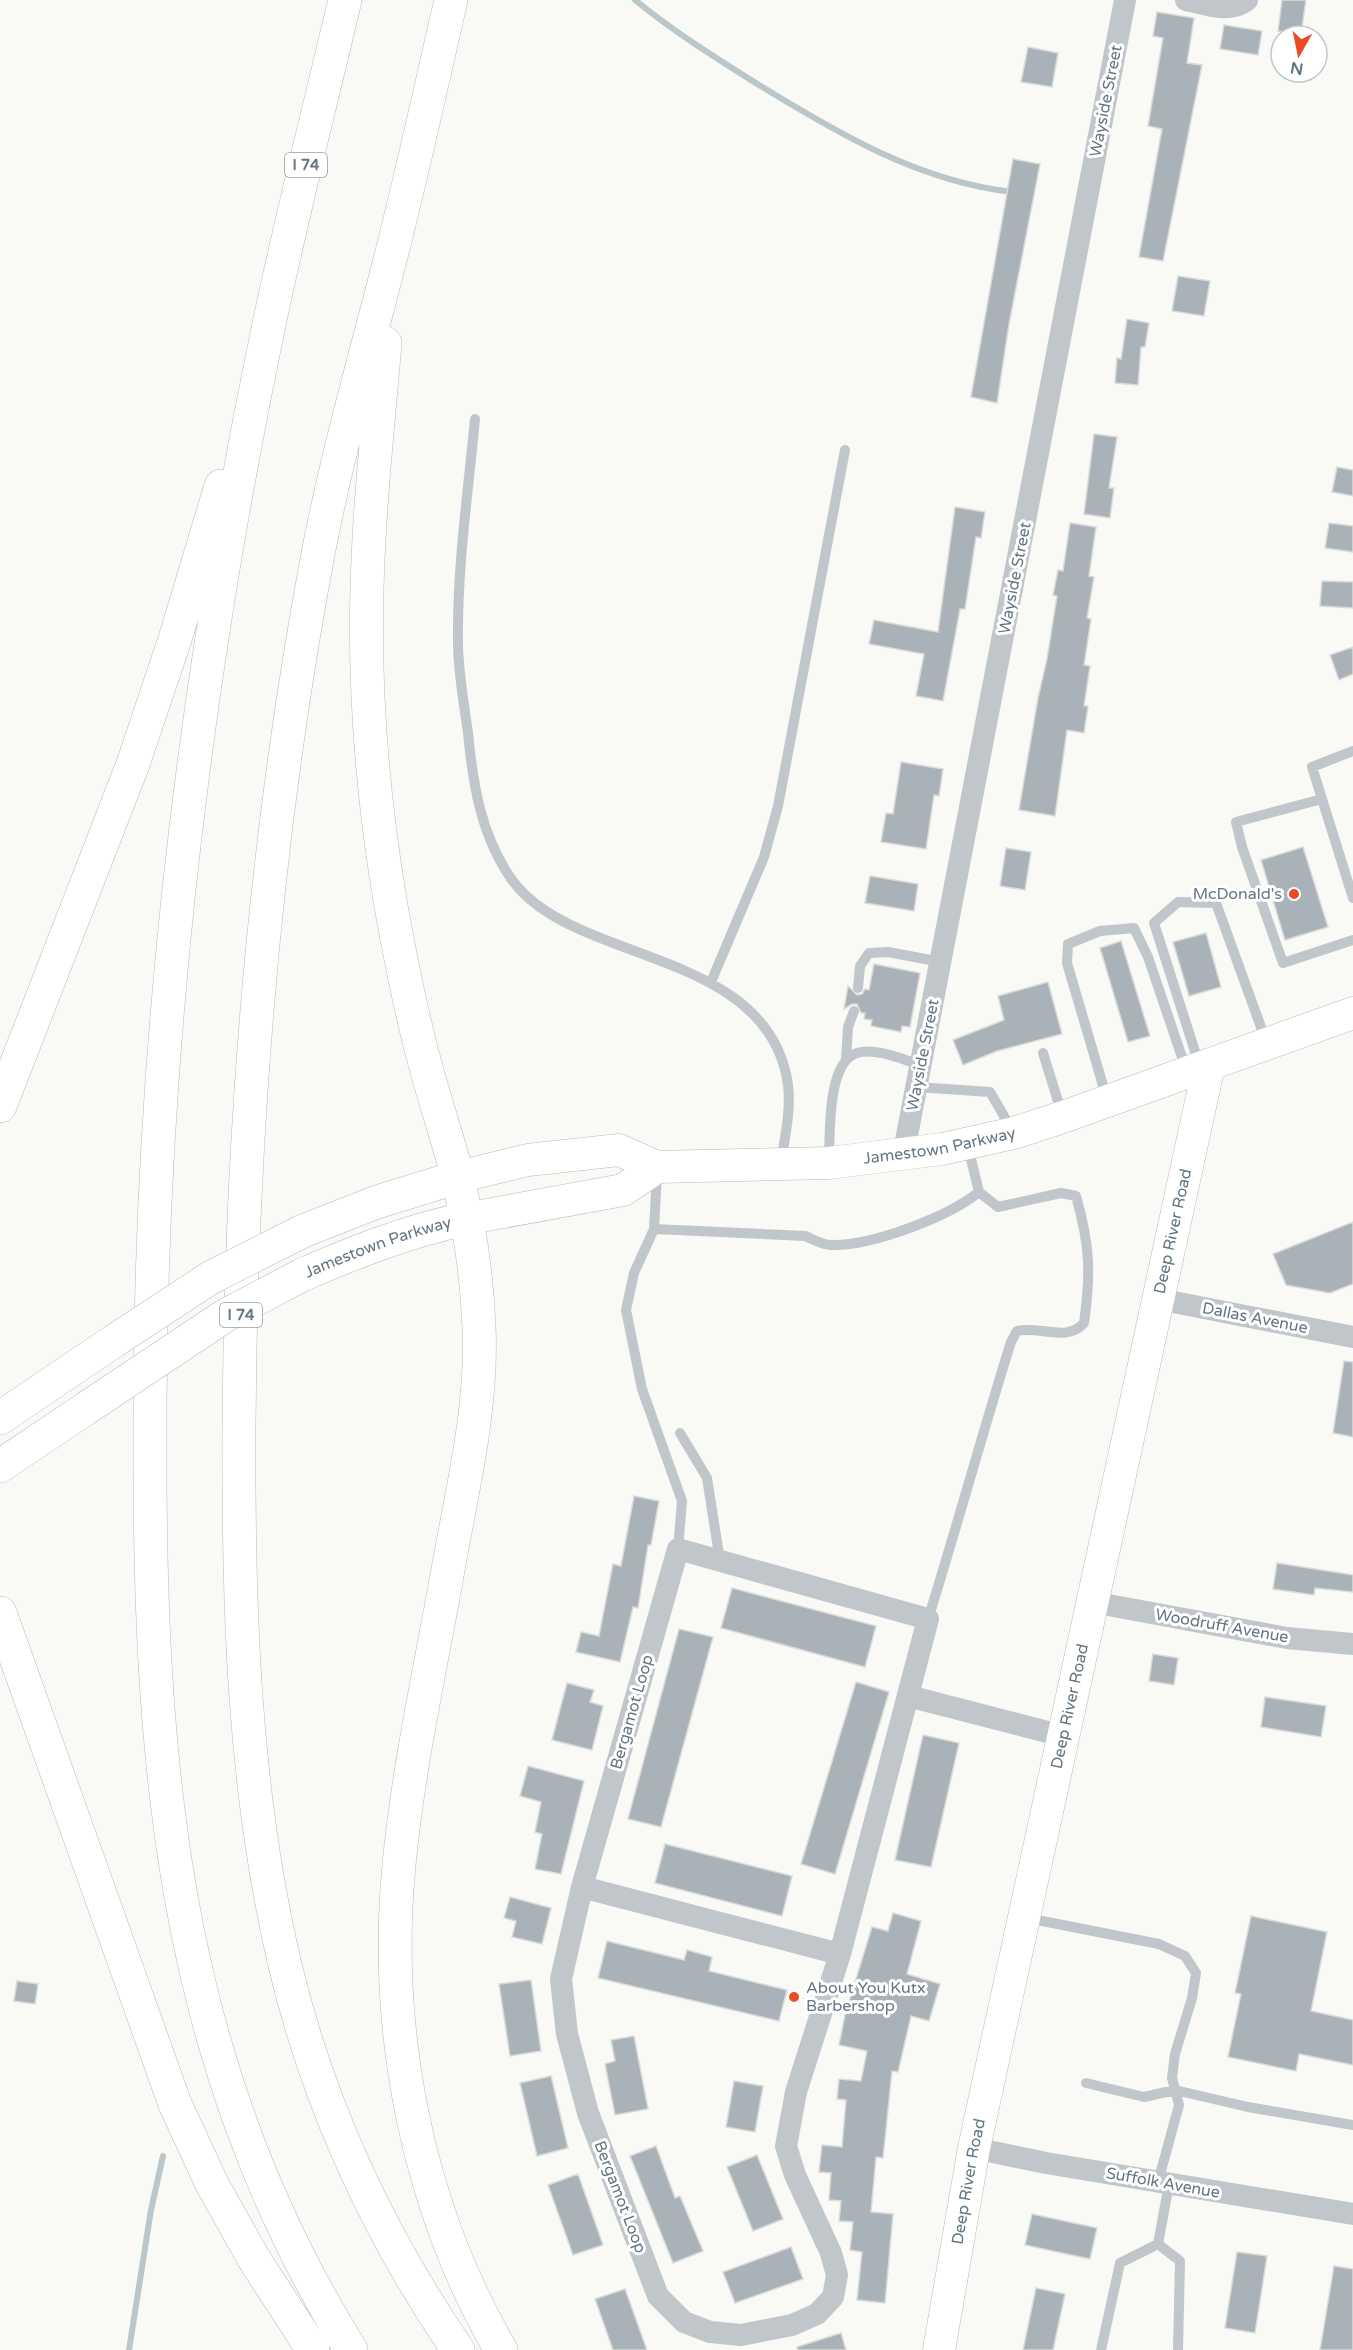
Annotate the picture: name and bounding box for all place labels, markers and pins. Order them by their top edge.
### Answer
place label: McDonald's [1193,884,1282,904]
marker: McDonald's [1287,887,1301,901]
place label: About You Kutx Barbershop [806,1978,926,2016]
marker: About You Kutx Barbershop [787,1990,801,2004]

